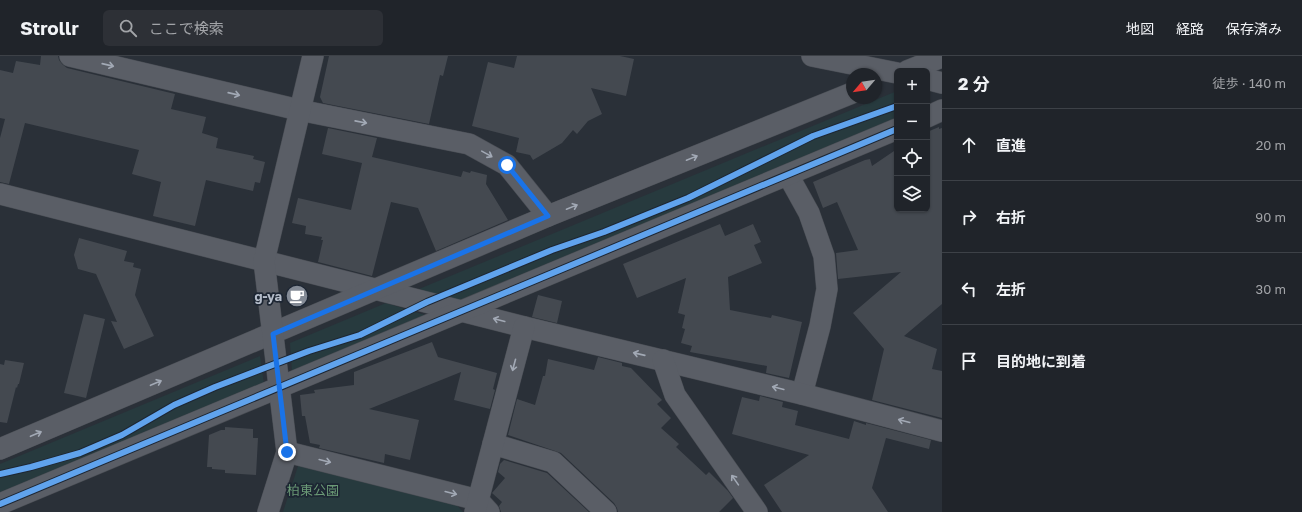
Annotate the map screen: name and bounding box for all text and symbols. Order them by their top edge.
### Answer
search box [103,10,383,46]
text: Strollr [20,16,79,39]
icon: search [117,17,139,39]
text: ここで検索 [149,19,224,37]
text: 地図 [1126,20,1154,37]
text: 経路 [1176,20,1204,37]
text: 保存済み [1226,20,1282,37]
one-way arrow [101,61,114,69]
north arrow [846,68,882,104]
map controls [894,68,930,212]
button: + [894,68,930,104]
text: 2 分 [958,73,990,94]
text: 徒歩 · 140 m [1213,75,1286,91]
one-way arrow [227,91,240,99]
button: − [894,104,930,140]
one-way arrow [354,119,367,127]
icon: ahead [958,134,980,156]
text: 直進 [996,136,1026,154]
text: 20 m [1256,137,1286,153]
button: locate [894,140,930,176]
one-way arrow [481,150,493,158]
one-way arrow [686,154,698,161]
route start [498,156,516,174]
button: layers [894,176,930,212]
one-way arrow [565,202,577,210]
icon: right [958,206,980,228]
text: 右折 [996,208,1026,226]
text: 90 m [1255,209,1286,225]
icon: left [958,278,980,300]
text: 左折 [996,280,1026,298]
text: 30 m [1256,281,1286,297]
cafe icon: g-ya [284,283,310,309]
place label: g-ya [254,288,282,304]
one-way arrow [492,316,505,323]
one-way arrow [632,350,645,357]
icon: arrive [958,350,980,372]
text: 目的地に到着 [996,352,1086,370]
one-way arrow [509,358,517,371]
one-way arrow [149,379,161,387]
one-way arrow [772,384,785,392]
one-way arrow [898,417,911,424]
one-way arrow [29,430,41,437]
route end [278,443,296,461]
one-way arrow [318,458,331,466]
one-way arrow [731,475,739,486]
park label: 柏東公園 [287,482,339,498]
one-way arrow [445,490,458,497]

